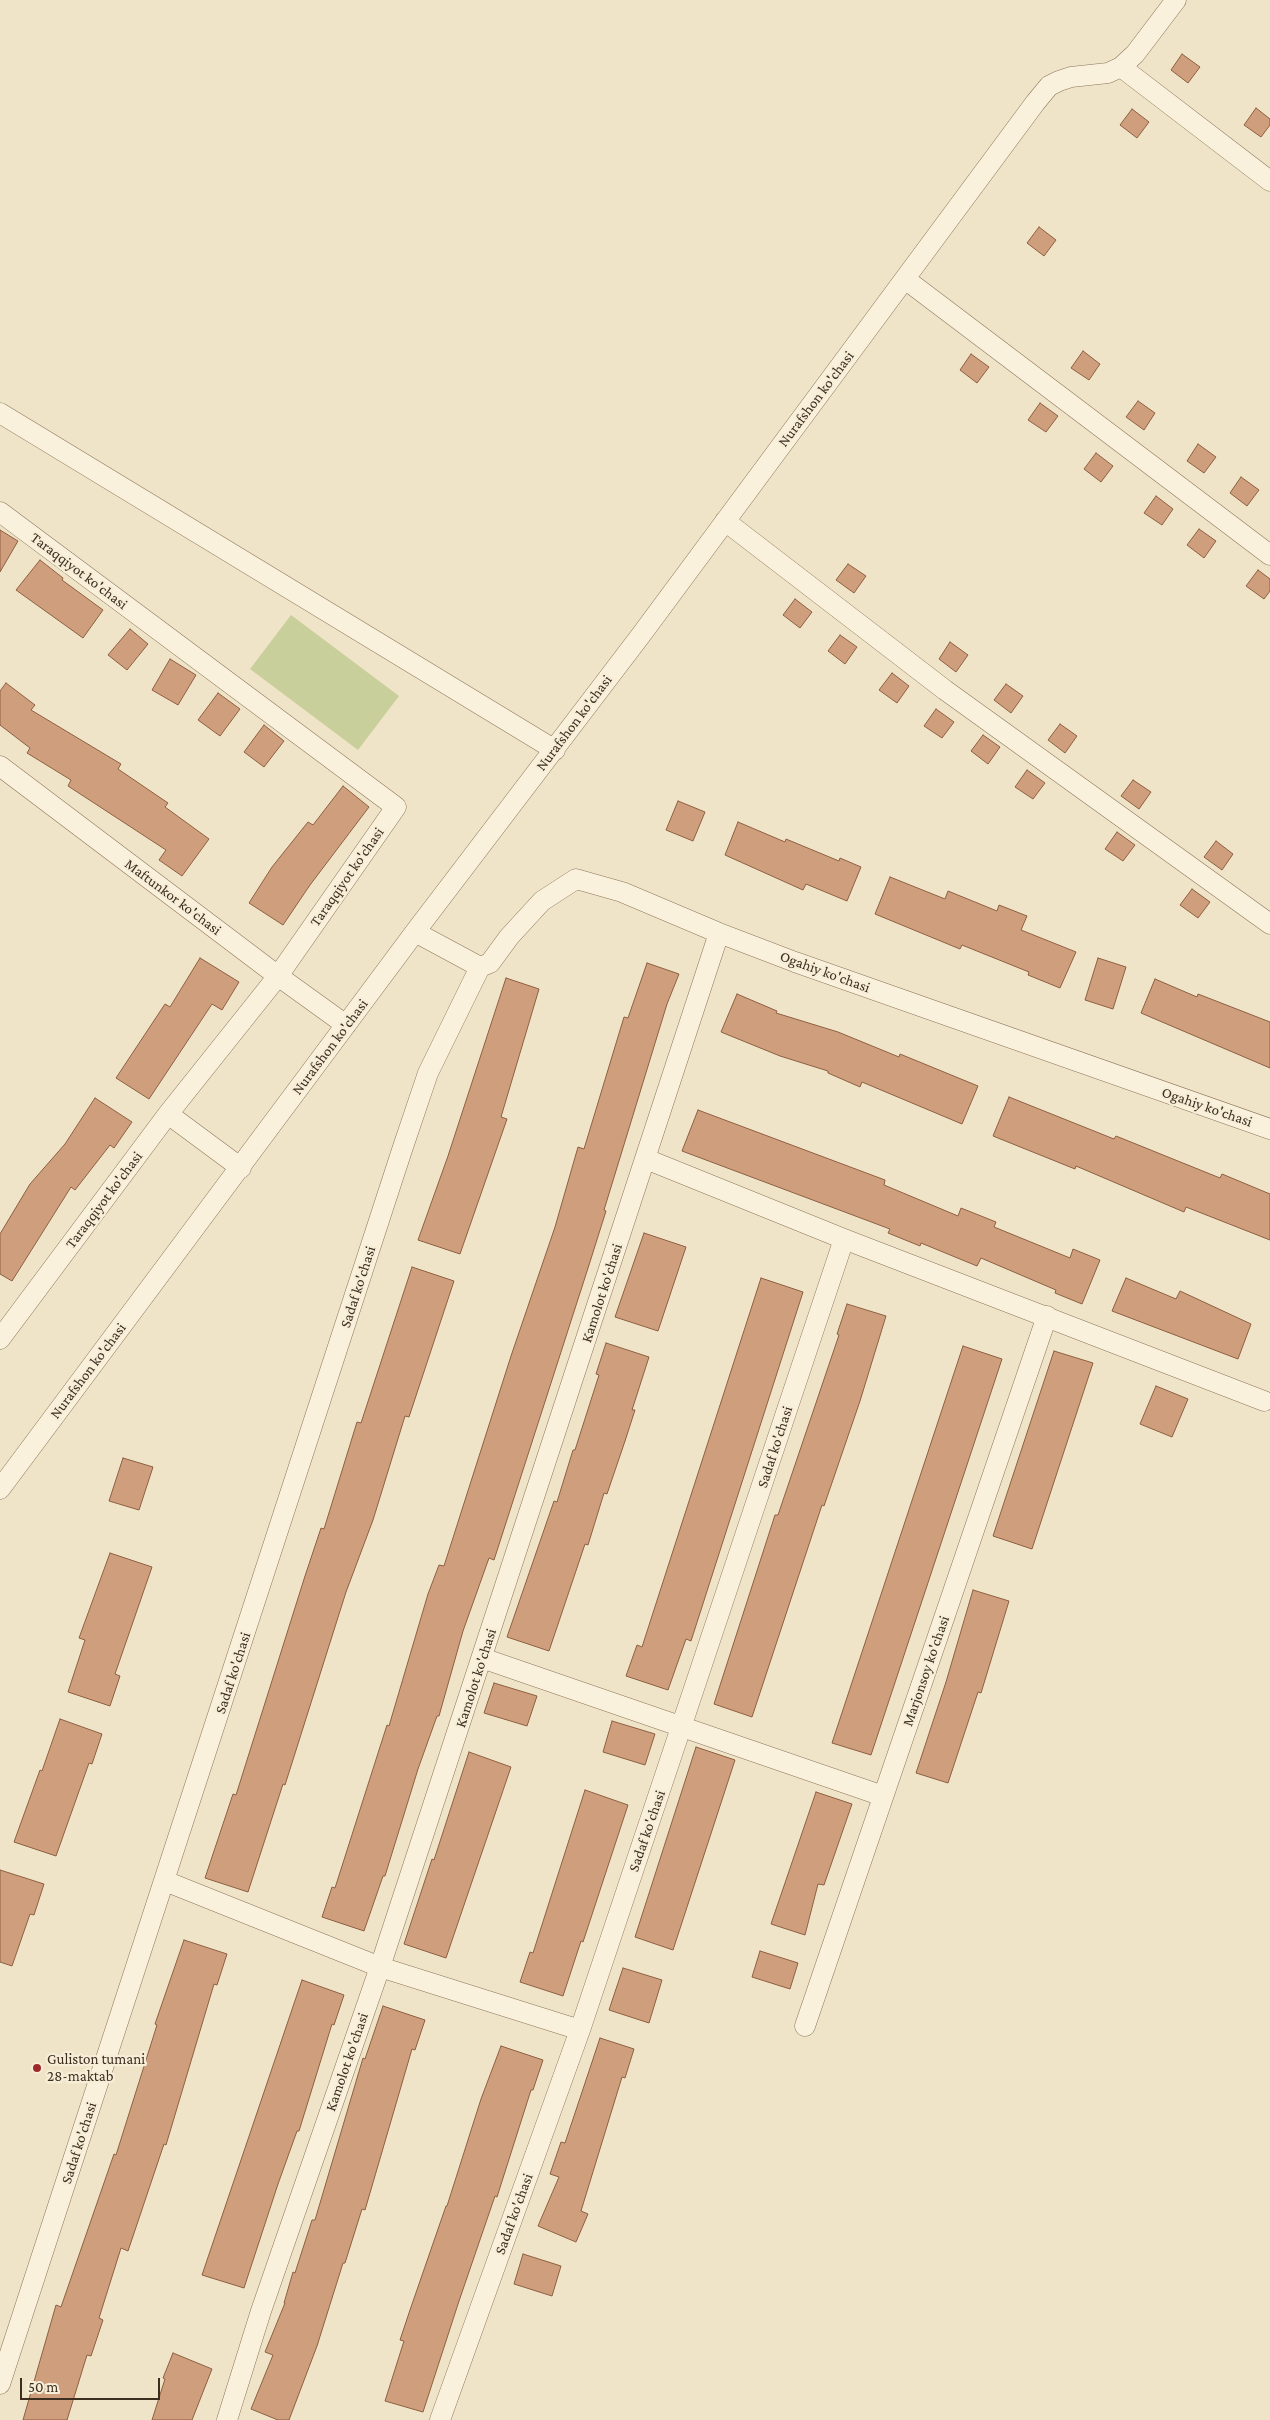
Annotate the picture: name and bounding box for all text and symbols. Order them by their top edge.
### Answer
street label: Nurafshon ko'chasi [774,348,858,450]
street label: Taraqqiyot ko'chasi [27,529,131,613]
street label: Nurafshon ko'chasi [532,672,616,774]
street label: Taraqqiyot ko'chasi [306,824,388,930]
street label: Maftunkor ko'chasi [121,855,225,939]
street label: Ogahiy ko'chasi [777,947,873,997]
street label: Nurafshon ko'chasi [288,996,372,1098]
street label: Ogahiy ko'chasi [1159,1083,1255,1131]
street label: Taraqqiyot ko'chasi [62,1148,146,1252]
street label: Kamolot ko'chasi [578,1241,626,1345]
street label: Sadaf ko'chasi [336,1244,380,1330]
street label: Nurafshon ko'chasi [46,1320,130,1422]
street label: Sadaf ko'chasi [753,1404,797,1490]
street label: Marjonsoy ko'chasi [899,1613,953,1729]
street label: Kamolot ko'chasi [452,1626,500,1730]
street label: Sadaf ko'chasi [211,1630,255,1716]
street label: Sadaf ko'chasi [625,1788,669,1874]
street label: Kamolot ko'chasi [322,2010,372,2114]
place label: Guliston tumani 28-maktab [47,2050,145,2085]
marker: Guliston tumani 28-maktab [31,2062,43,2074]
street label: Sadaf ko'chasi [57,2100,101,2186]
street label: Sadaf ko'chasi [491,2171,537,2257]
scale bar [22,2368,162,2400]
text: 50 m [28,2379,58,2395]

